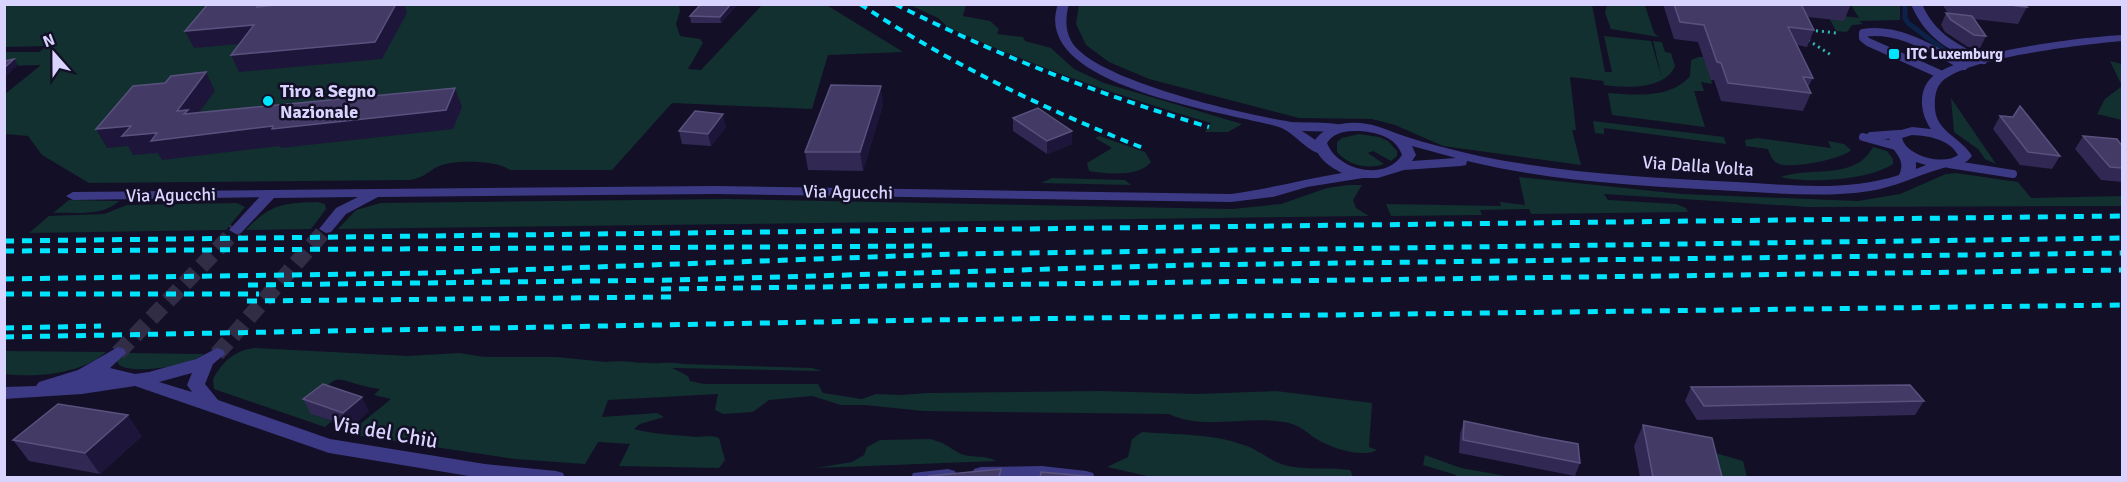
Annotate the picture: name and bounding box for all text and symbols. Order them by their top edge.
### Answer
north arrow [24,24,84,84]
text: N [40,30,58,52]
place label: ITC Luxemburg [1906,45,2003,63]
marker: ITC Luxemburg [1887,47,1901,61]
place label: Tiro a Segno Nazionale [280,80,376,123]
marker: Tiro a Segno Nazionale [261,94,275,108]
street label: Via Dalla Volta [1642,151,1754,181]
street label: Via Agucchi [803,180,893,204]
street label: Via Agucchi [126,183,216,207]
street label: Via del Chiù [330,410,440,454]

